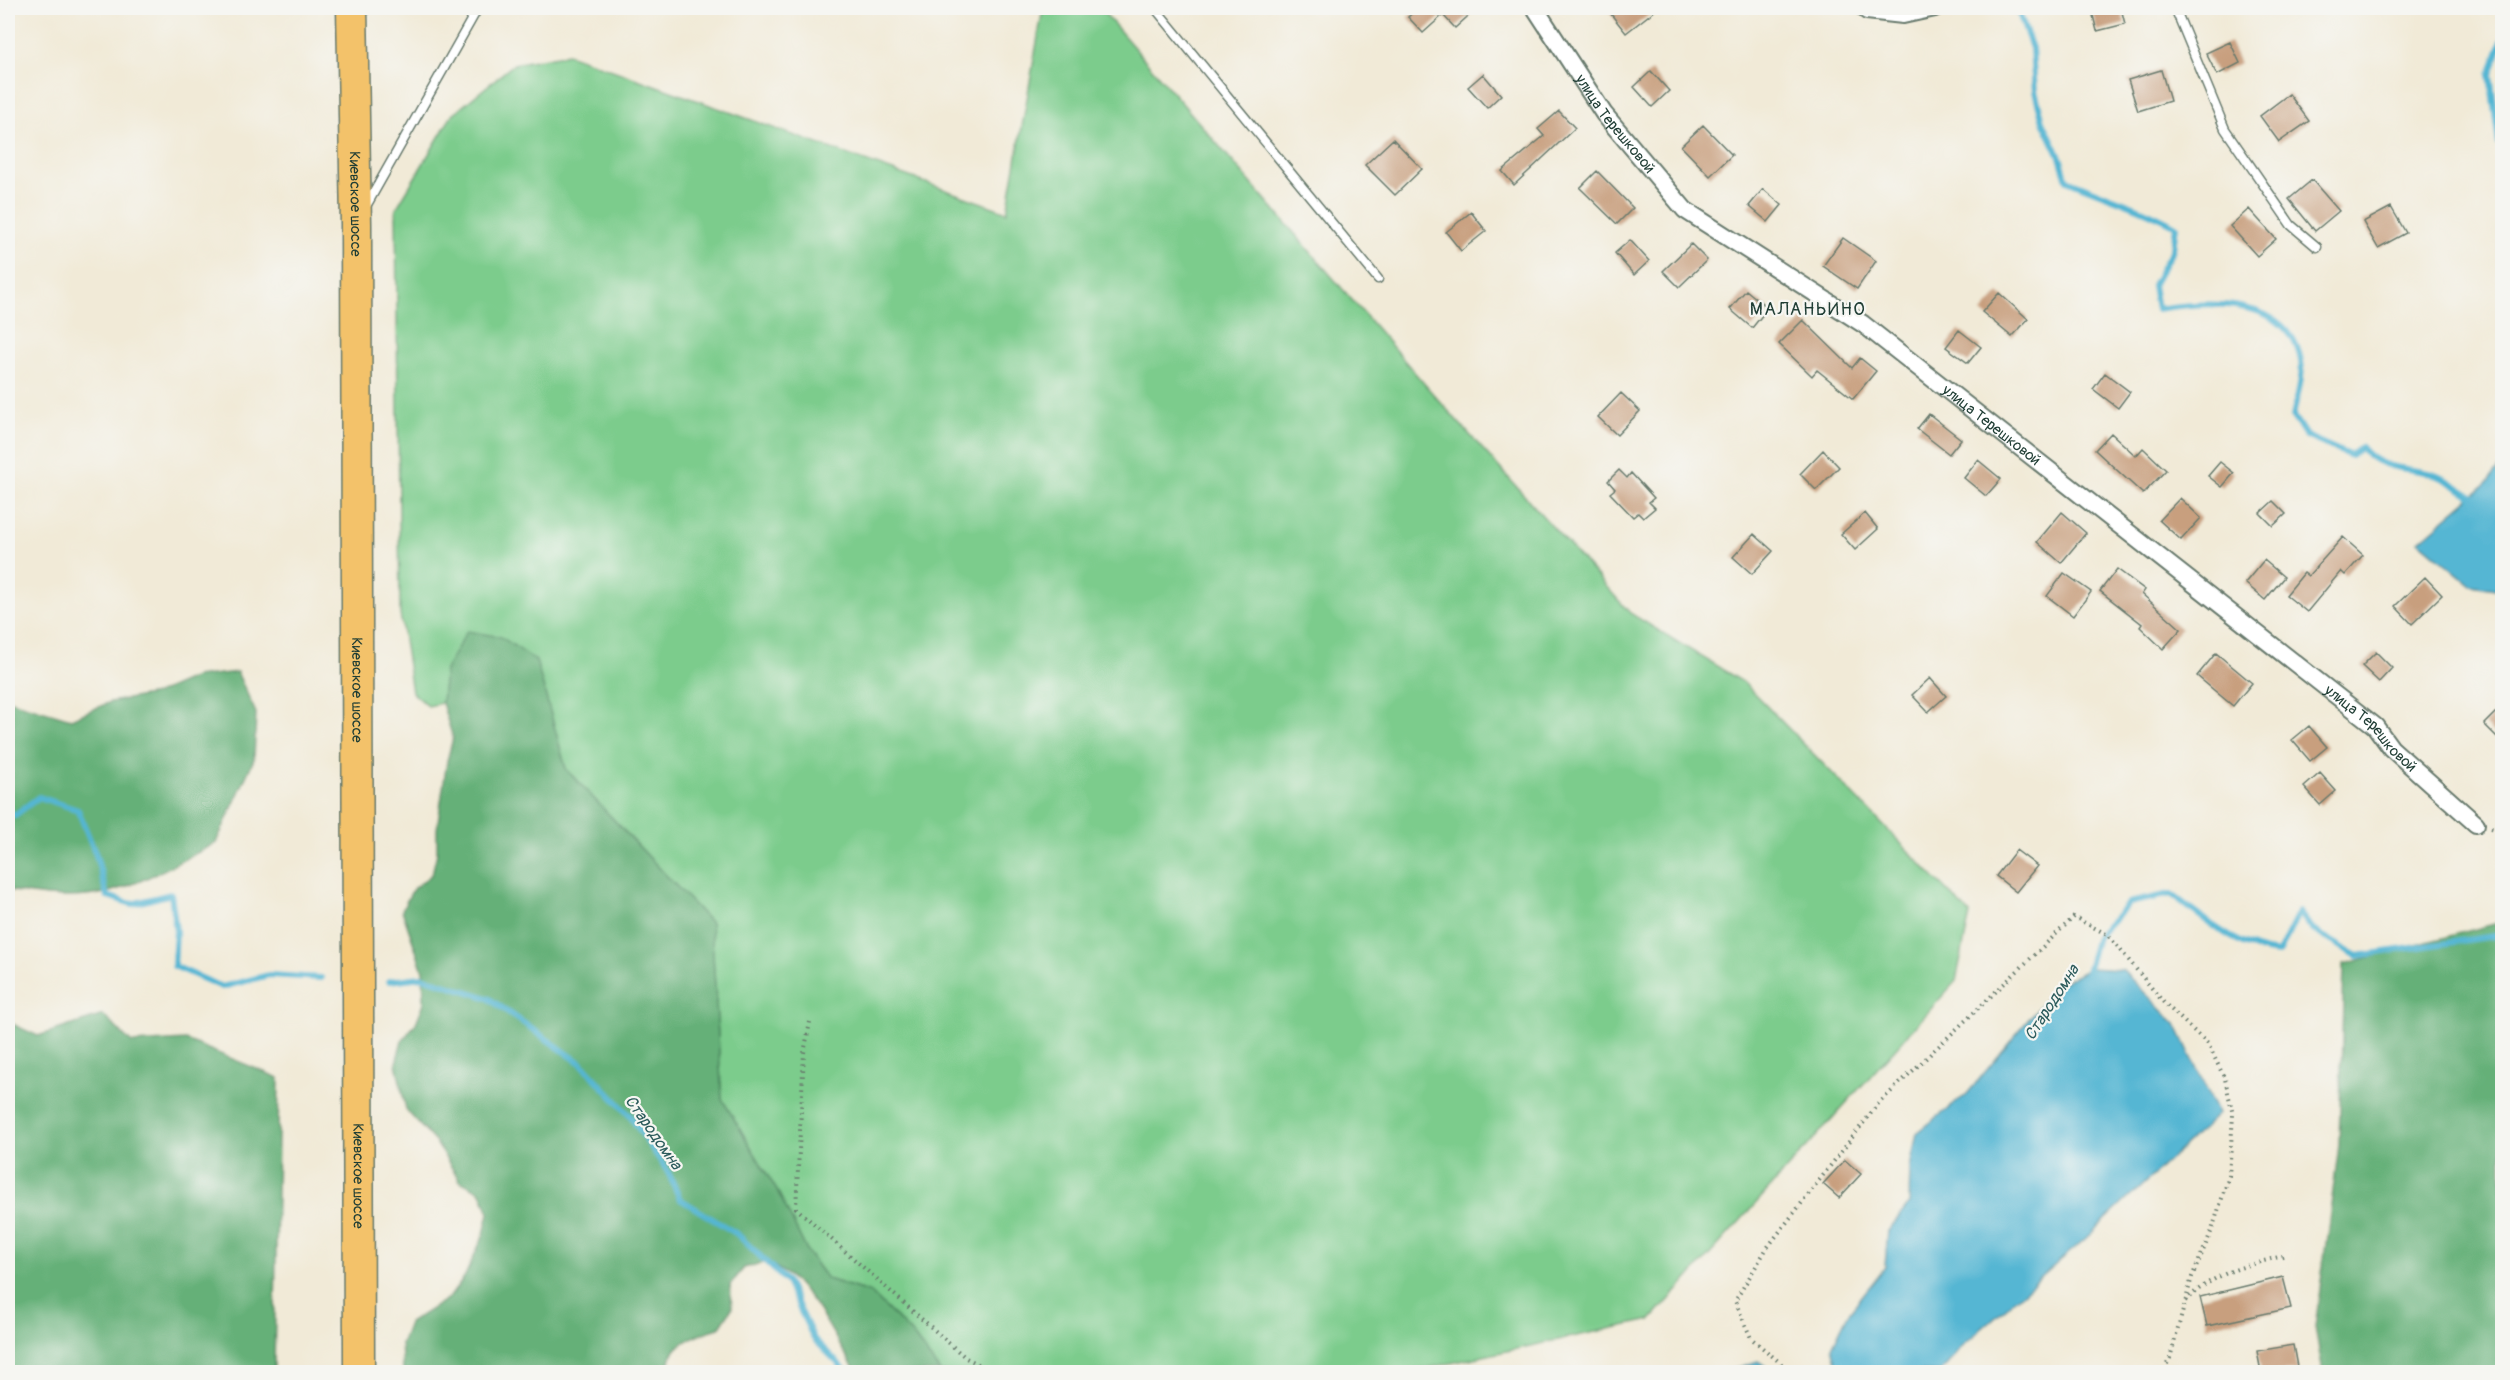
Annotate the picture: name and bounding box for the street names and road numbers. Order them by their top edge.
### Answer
street label: улица Терешковой [1570,70,1659,177]
street label: Киевское шоссе [345,151,365,257]
street label: улица Терешковой [1937,380,2044,470]
street label: Киевское шоссе [347,637,366,743]
street label: улица Терешковой [2320,680,2420,776]
street label: Киевское шоссе [348,1123,368,1229]

